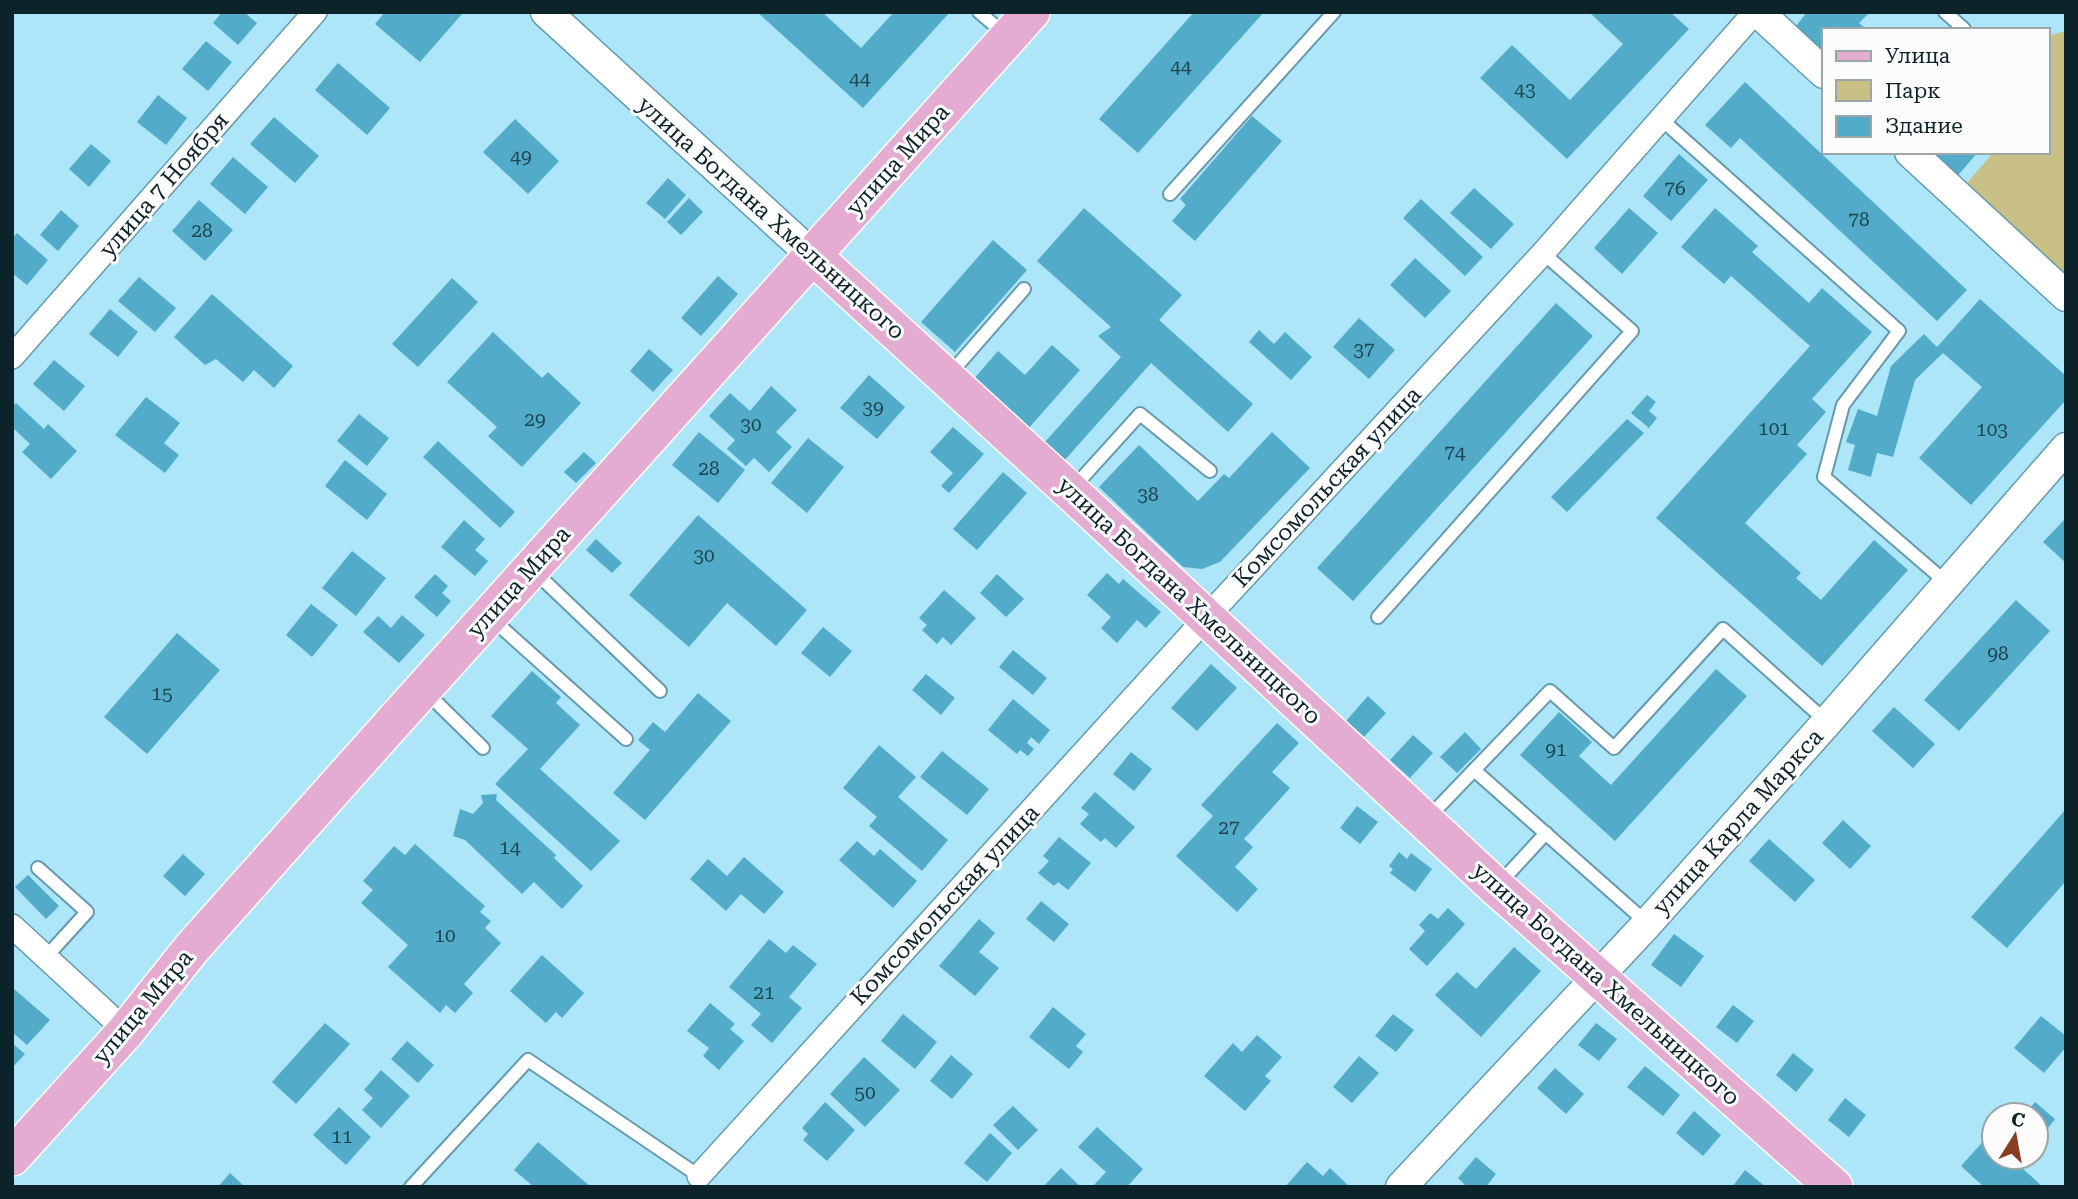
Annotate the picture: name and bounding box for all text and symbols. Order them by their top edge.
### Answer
legend [1822,28,2050,154]
text: Улица [1885,44,1951,68]
house number: 44 [1170,55,1192,78]
house number: 44 [849,67,871,90]
house number: 43 [1514,78,1536,101]
text: Парк [1885,79,1941,103]
street label: улица Богдана Хмельницкого [632,91,910,345]
street label: улица Мира [841,98,955,221]
street label: улица 7 Ноября [94,107,234,263]
text: Здание [1885,114,1963,138]
house number: 49 [510,145,532,168]
house number: 76 [1664,177,1686,200]
house number: 78 [1848,208,1870,231]
house number: 28 [191,219,213,242]
house number: 37 [1353,338,1375,361]
street label: Комсомольская улица [1227,381,1427,593]
house number: 39 [862,396,884,419]
house number: 29 [524,408,546,431]
house number: 30 [740,413,762,436]
house number: 101 [1758,417,1790,440]
house number: 103 [1976,418,2008,441]
house number: 74 [1444,441,1466,464]
house number: 28 [698,457,720,480]
street label: улица Богдана Хмельницкого [1052,472,1326,730]
house number: 38 [1137,483,1159,506]
street label: улица Мира [462,520,576,643]
house number: 30 [693,544,715,567]
house number: 98 [1987,642,2009,665]
house number: 15 [151,682,173,705]
street label: улица Карла Маркса [1647,723,1829,921]
house number: 91 [1545,738,1567,761]
street label: Комсомольская улица [845,799,1045,1011]
house number: 27 [1218,816,1240,839]
house number: 14 [499,836,521,859]
street label: улица Богдана Хмельницкого [1467,857,1745,1111]
house number: 10 [434,924,456,947]
street label: улица Мира [87,944,199,1070]
house number: 21 [753,981,775,1004]
house number: 50 [854,1081,876,1104]
north arrow [1980,1101,2050,1171]
text: С [2009,1107,2027,1132]
house number: 11 [331,1125,353,1148]

